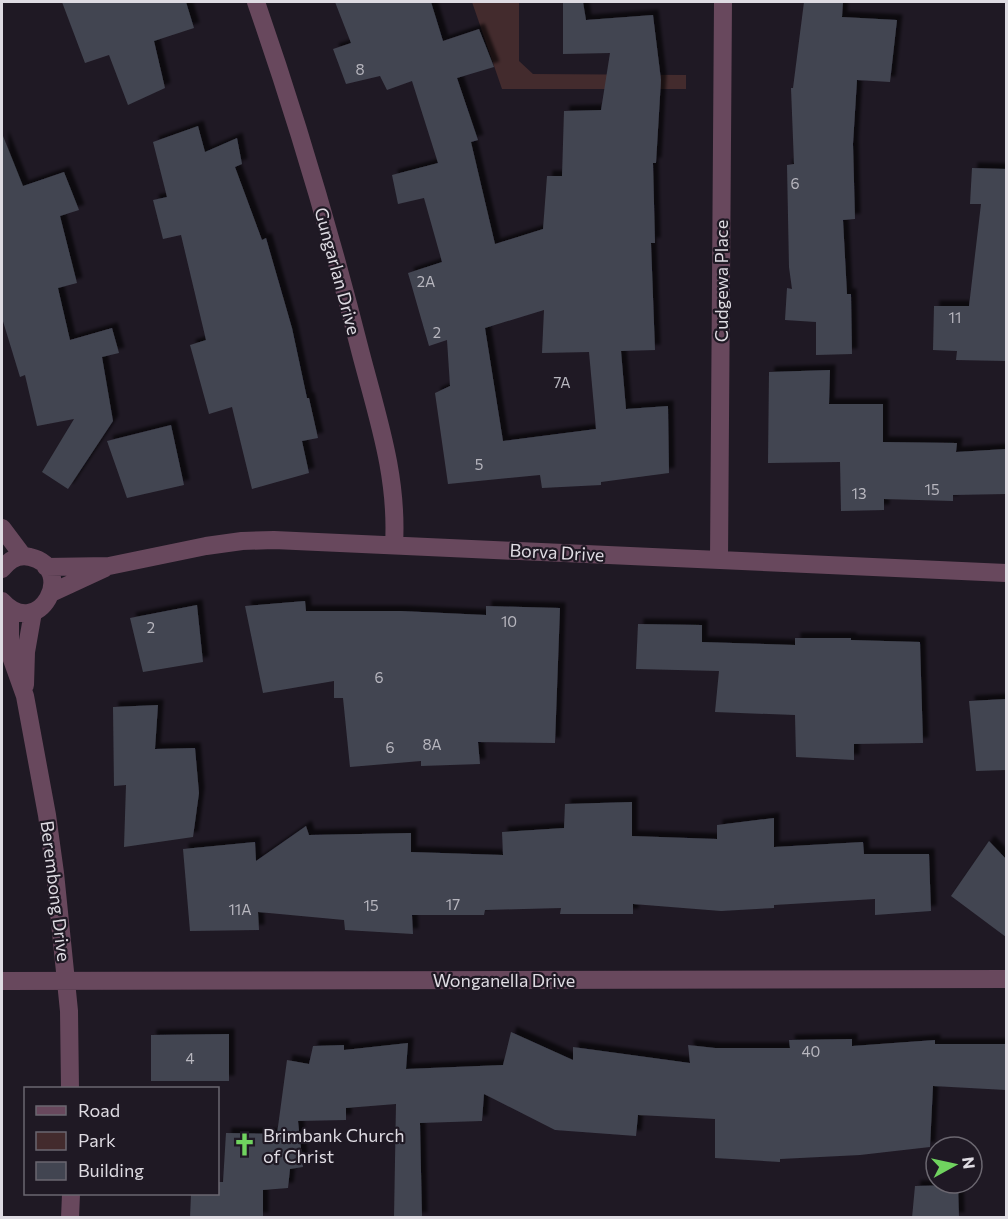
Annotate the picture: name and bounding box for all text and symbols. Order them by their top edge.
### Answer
house number: 8 [355,60,365,78]
house number: 6 [790,174,800,192]
street label: Gungarlan Drive [310,205,366,337]
street label: Cudgewa Place [710,220,732,342]
house number: 2A [417,272,435,290]
house number: 11 [949,308,961,326]
house number: 2 [433,323,441,341]
house number: 7A [553,373,571,391]
house number: 5 [475,455,483,473]
house number: 15 [924,480,940,498]
house number: 13 [852,484,866,502]
street label: Borva Drive [509,539,605,565]
house number: 10 [501,612,517,630]
house number: 2 [147,618,155,636]
house number: 6 [374,668,384,686]
house number: 8A [422,735,442,753]
house number: 6 [385,738,395,756]
street label: Berembong Drive [36,819,76,963]
house number: 17 [446,895,460,913]
house number: 15 [363,896,379,914]
house number: 11A [228,900,252,918]
street label: Wonganella Drive [433,969,575,991]
house number: 40 [802,1042,820,1060]
house number: 4 [186,1049,195,1067]
legend [24,1087,219,1195]
text: Road [78,1099,120,1121]
place label: Brimbank Church of Christ [263,1124,405,1167]
text: Park [78,1129,116,1151]
church icon: Brimbank Church of Christ [232,1132,258,1158]
north arrow [924,1135,984,1195]
text: N [959,1156,980,1170]
text: Building [78,1159,144,1181]

